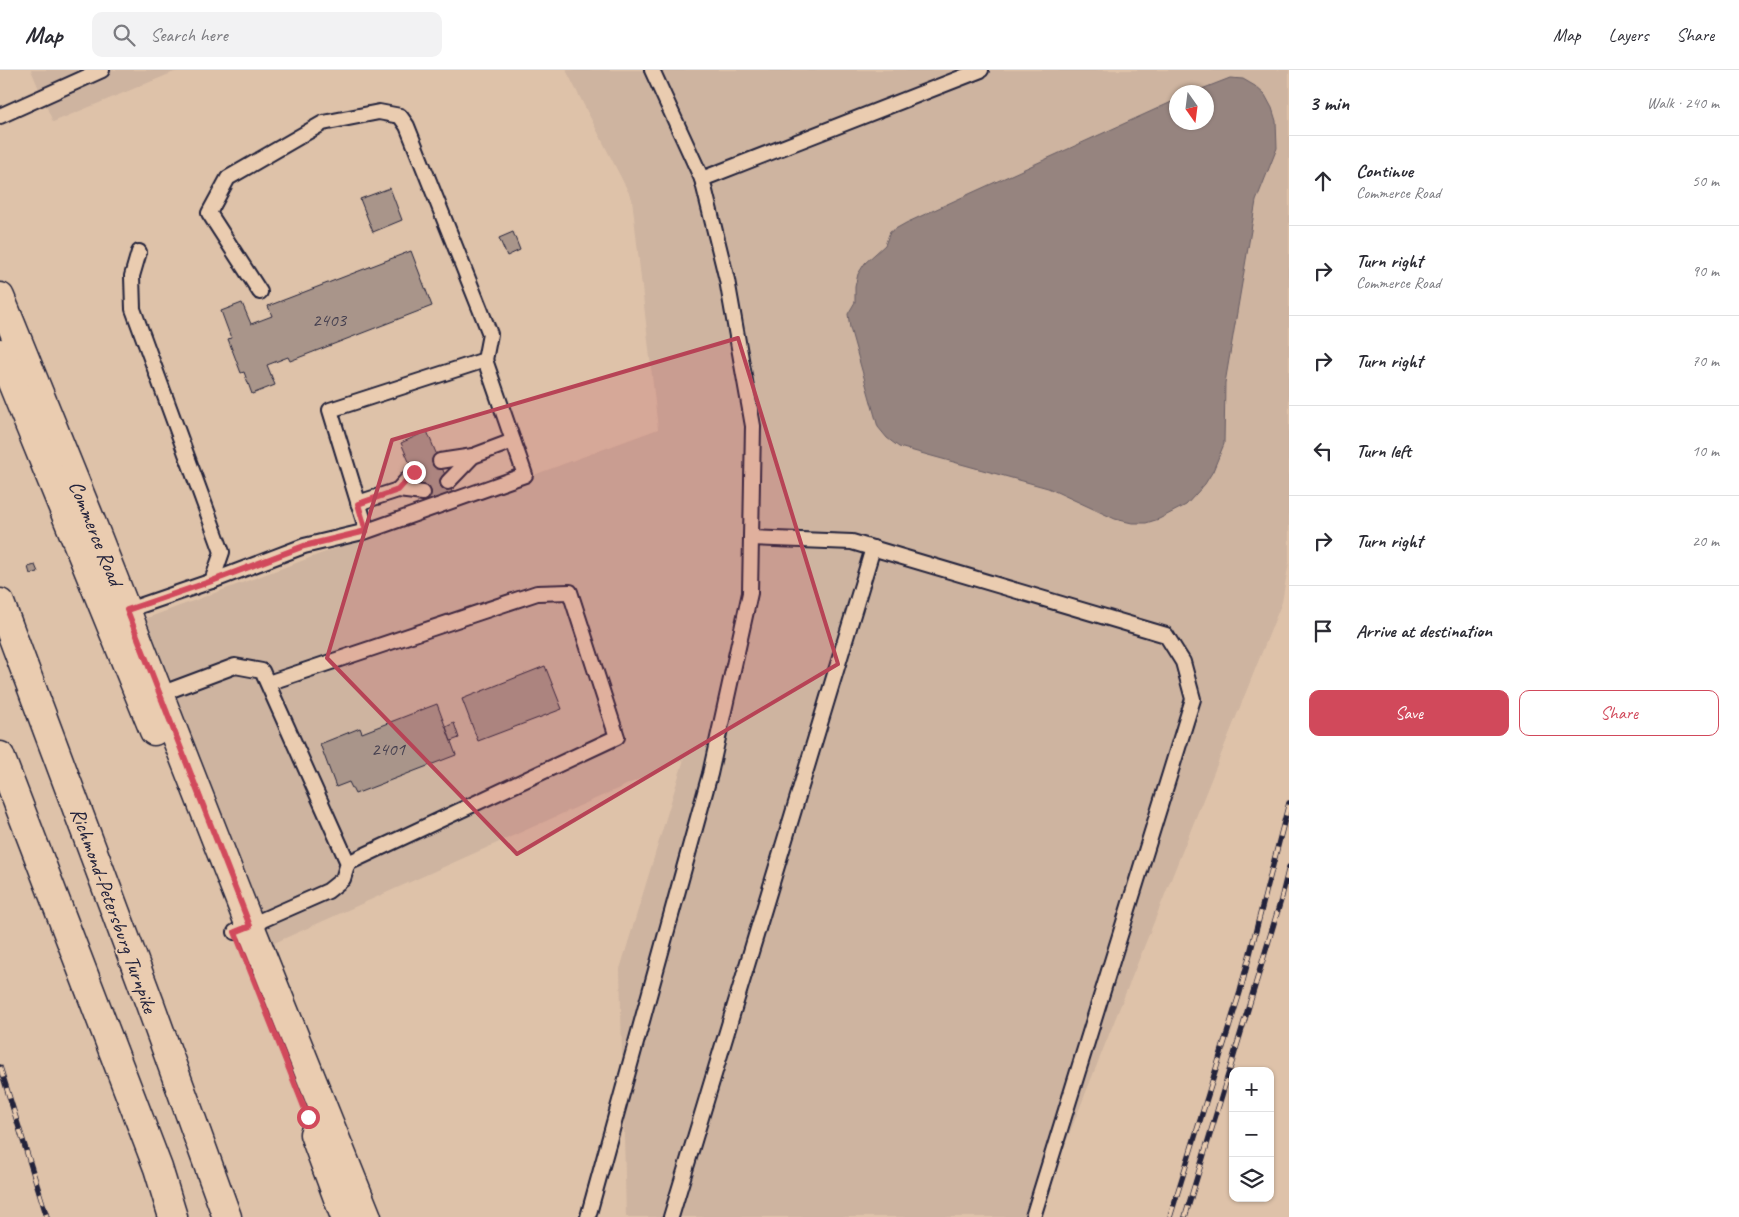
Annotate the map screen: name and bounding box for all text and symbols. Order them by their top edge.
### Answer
search box [92,12,442,57]
text: Map [25,20,62,50]
icon: search [110,21,138,49]
text: Search here [150,23,228,47]
text: Map [1553,24,1581,46]
text: Layers [1609,24,1648,46]
text: Share [1676,24,1714,46]
north arrow [1169,85,1214,130]
text: 3 min [1309,90,1349,116]
text: Walk · 240 m [1647,93,1719,113]
text: Continue [1356,159,1413,183]
icon: ahead [1309,167,1337,195]
text: 50 m [1692,171,1719,191]
text: Commerce Road [1356,183,1440,203]
text: Turn right [1356,249,1423,273]
icon: right [1309,257,1337,285]
text: 90 m [1692,261,1719,281]
text: Commerce Road [1356,273,1440,293]
house number: 2403 [312,308,348,332]
icon: right [1309,347,1337,375]
text: Turn right [1356,349,1423,373]
text: 70 m [1692,351,1719,371]
icon: left [1309,437,1337,465]
text: Turn left [1356,439,1411,463]
text: 10 m [1692,441,1719,461]
route end [403,461,426,484]
street label: Commerce Road [63,477,130,593]
icon: right [1309,527,1337,555]
text: Turn right [1356,529,1423,553]
text: 20 m [1692,531,1719,551]
icon: arrive [1309,617,1337,645]
text: Arrive at destination [1356,619,1492,643]
button: Save [1309,690,1509,736]
button: Share [1519,690,1719,736]
house number: 2401 [371,737,407,761]
street label: Richmond-Petersburg Turnpike [65,804,164,1017]
map controls [1229,1067,1274,1202]
button: + [1229,1067,1274,1112]
route start [297,1106,320,1129]
button: − [1229,1112,1274,1157]
button: layers [1229,1157,1274,1202]

